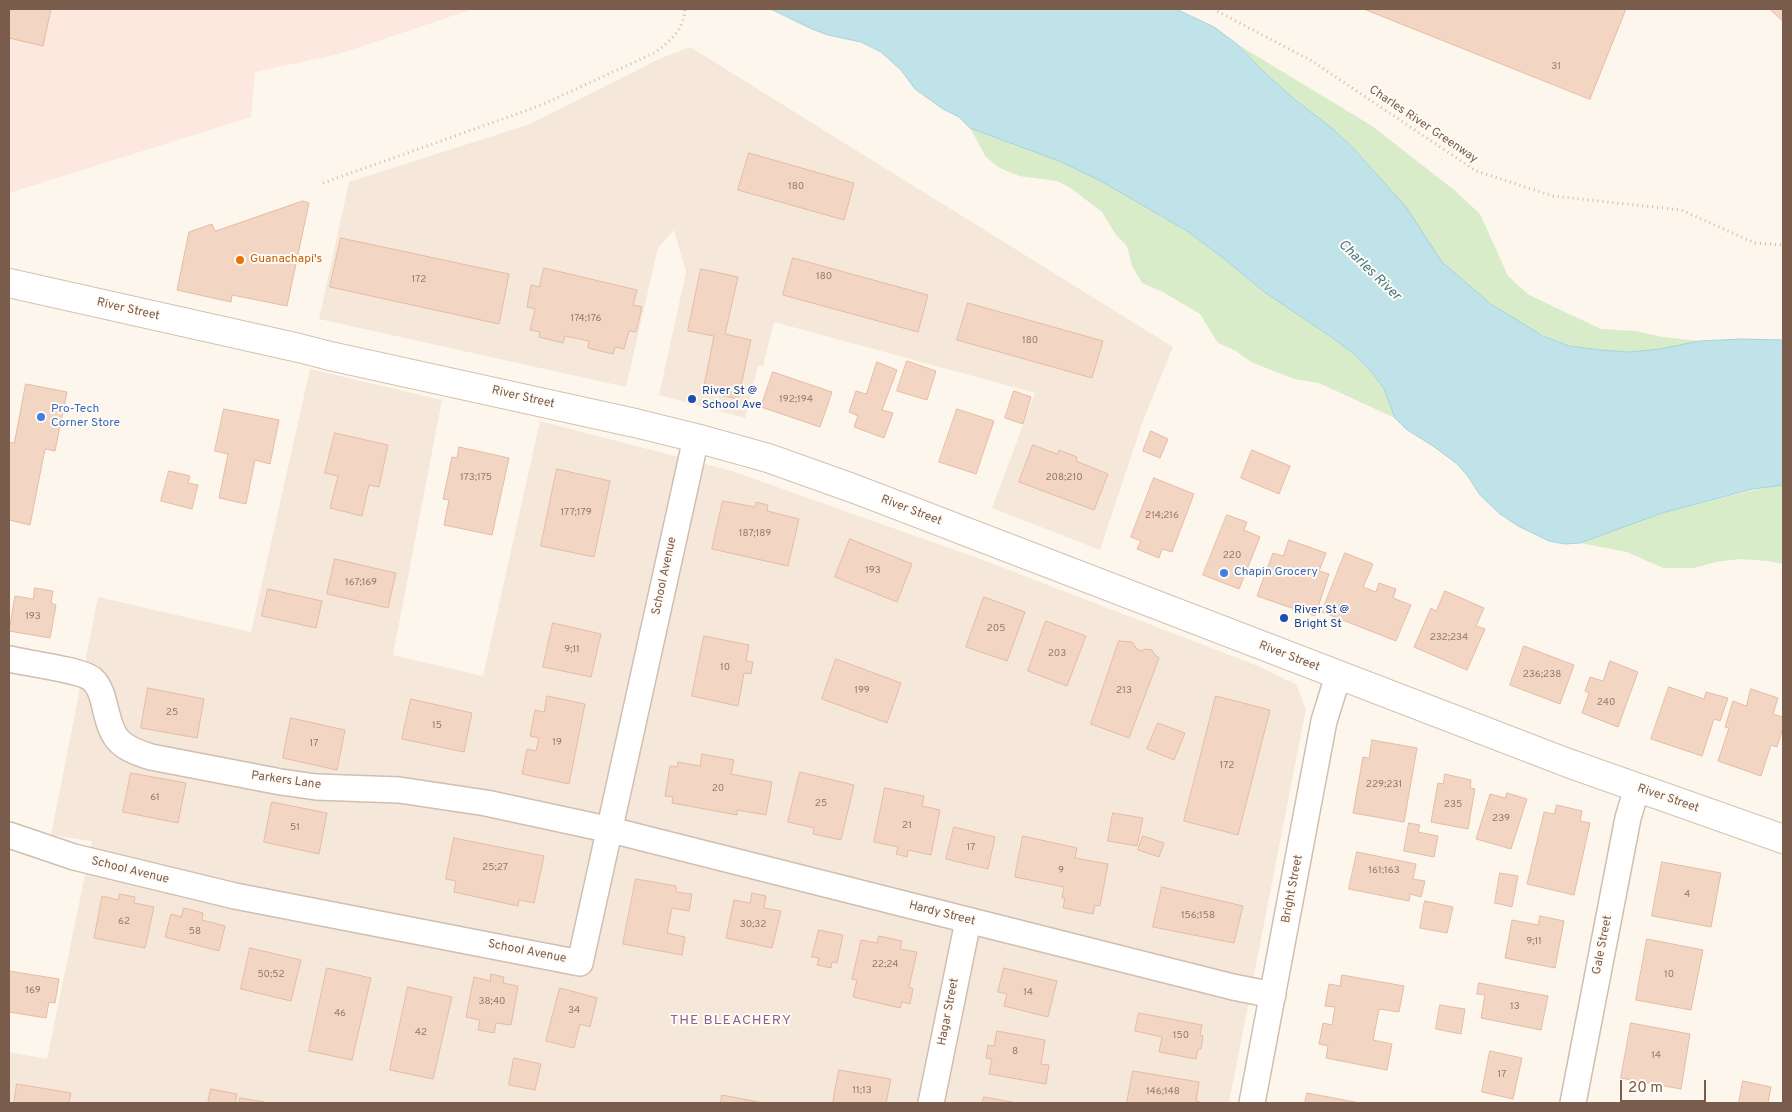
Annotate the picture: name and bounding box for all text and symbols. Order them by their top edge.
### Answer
house number: 31 [1551,61,1561,73]
street label: Charles River Greenway [1366,83,1480,167]
house number: 180 [788,181,804,193]
water label: Charles River [1334,237,1404,305]
place label: Guanachapi's [250,253,322,267]
marker: Guanachapi's [234,254,246,266]
house number: 180 [816,271,832,283]
house number: 172 [412,274,426,286]
street label: River Street [95,296,161,324]
house number: 174;176 [571,313,601,325]
house number: 180 [1022,335,1038,347]
street label: River Street [490,384,556,412]
place label: River St @ School Ave [702,385,762,413]
marker: River St @ School Ave [686,393,698,405]
house number: 192;194 [779,394,813,406]
place label: Pro-Tech Corner Store [51,403,120,431]
marker: Pro-Tech Corner Store [35,411,47,423]
house number: 173;175 [460,472,492,484]
house number: 208;210 [1045,472,1083,484]
street label: River Street [878,493,944,529]
house number: 177;179 [560,507,592,519]
house number: 214;216 [1145,510,1179,522]
house number: 187;189 [739,528,771,540]
street label: School Avenue [650,536,680,616]
house number: 220 [1223,550,1241,562]
house number: 193 [865,565,881,577]
place label: Chapin Grocery [1234,566,1318,580]
marker: Chapin Grocery [1218,567,1230,579]
house number: 167;169 [345,577,377,589]
place label: River St @ Bright St [1294,604,1349,632]
house number: 193 [25,611,41,623]
marker: River St @ Bright St [1278,612,1290,624]
house number: 205 [987,623,1005,635]
house number: 232;234 [1430,632,1468,644]
street label: River Street [1256,639,1322,675]
house number: 9;11 [564,644,580,656]
house number: 203 [1048,648,1066,660]
house number: 10 [720,662,730,674]
house number: 236;238 [1523,669,1561,681]
house number: 199 [854,685,870,697]
house number: 213 [1116,685,1132,697]
house number: 240 [1597,697,1615,709]
house number: 25 [166,707,178,719]
house number: 15 [432,720,442,732]
house number: 19 [552,737,562,749]
house number: 17 [310,738,318,750]
house number: 172 [1220,760,1234,772]
street label: Parkers Lane [250,769,322,793]
house number: 229;231 [1366,779,1402,791]
street label: River Street [1635,782,1701,816]
house number: 20 [712,783,724,795]
house number: 61 [150,792,160,804]
house number: 25 [815,798,827,810]
house number: 235 [1444,799,1462,811]
house number: 239 [1492,813,1510,825]
house number: 21 [902,820,912,832]
house number: 51 [290,822,300,834]
house number: 17 [967,842,975,854]
street label: School Avenue [90,854,170,888]
street label: Bright Street [1279,854,1307,924]
house number: 25;27 [482,862,508,874]
house number: 9 [1058,865,1064,877]
house number: 161;163 [1368,865,1400,877]
house number: 4 [1684,889,1690,901]
street label: Hardy Street [907,899,977,929]
house number: 156;158 [1181,910,1215,922]
street label: Gale Street [1590,914,1616,976]
house number: 62 [118,916,130,928]
house number: 30;32 [740,919,766,931]
house number: 58 [189,926,201,938]
house number: 9;11 [1526,936,1542,948]
street label: School Avenue [487,937,567,967]
house number: 22;24 [872,959,898,971]
house number: 50;52 [257,969,285,981]
house number: 10 [1664,969,1674,981]
street label: Hagar Street [935,977,963,1047]
house number: 169 [25,985,41,997]
house number: 14 [1023,987,1033,999]
house number: 38;40 [478,996,506,1008]
house number: 13 [1510,1001,1520,1013]
house number: 34 [568,1005,580,1017]
house number: 46 [334,1008,346,1020]
district label: THE BLEACHERY [668,1013,794,1029]
house number: 42 [415,1027,427,1039]
house number: 150 [1173,1030,1189,1042]
house number: 8 [1012,1046,1018,1058]
house number: 14 [1651,1050,1661,1062]
house number: 17 [1498,1069,1506,1081]
scale bar [1622,1070,1708,1102]
text: 20 m [1628,1079,1663,1098]
house number: 11;13 [852,1085,872,1097]
house number: 146;148 [1146,1086,1180,1098]

